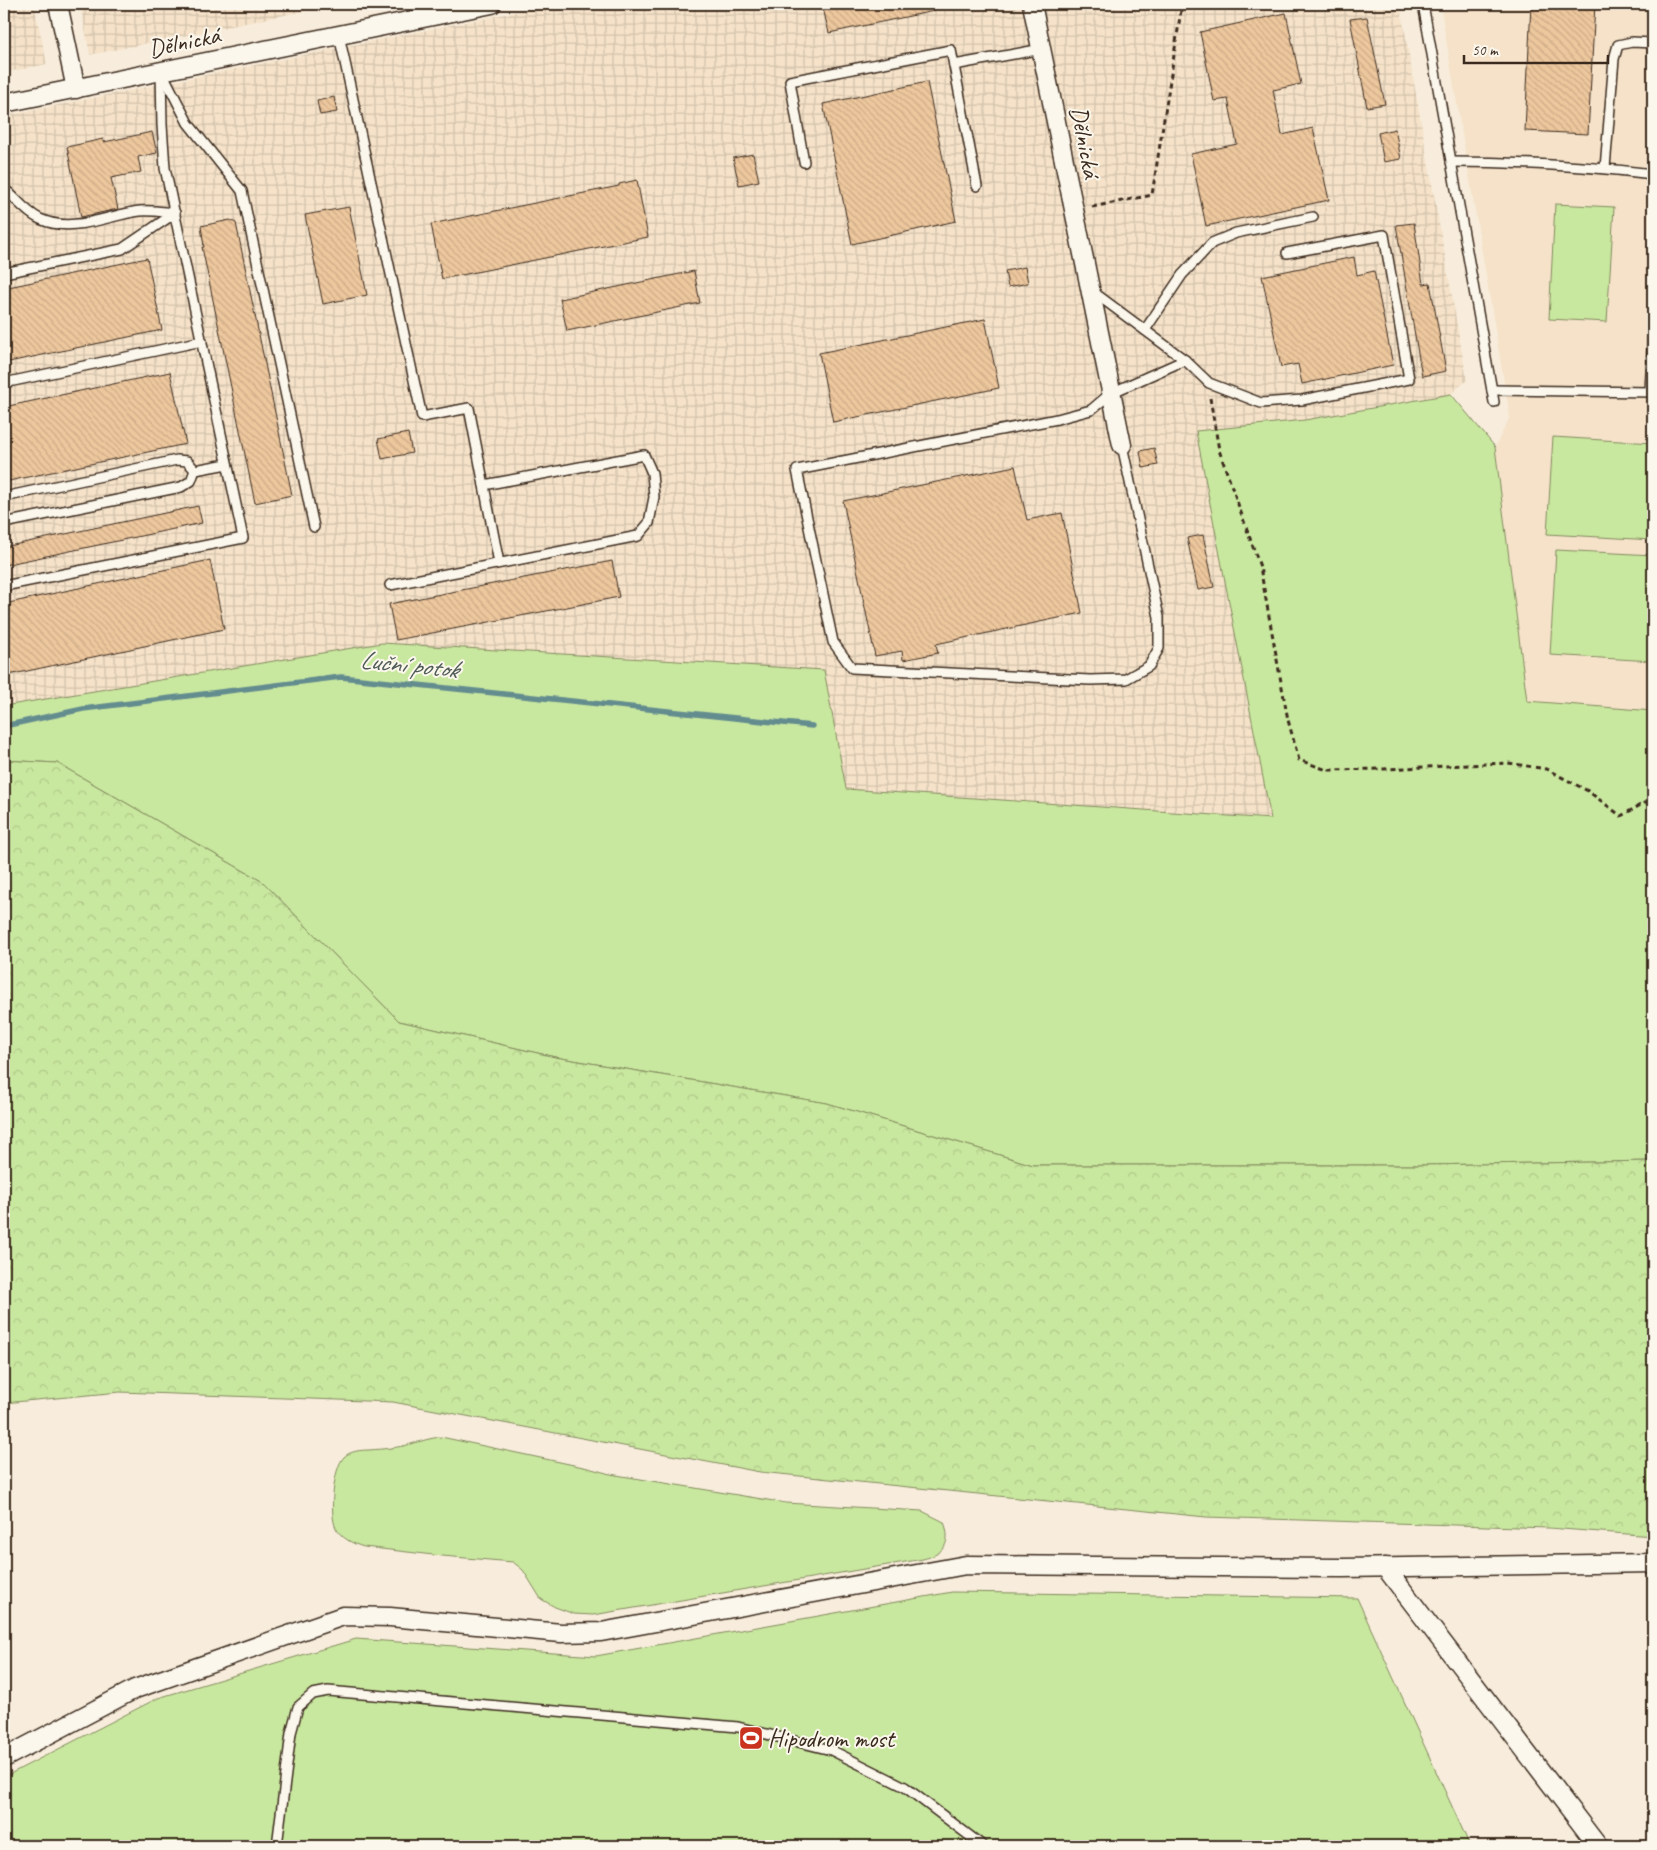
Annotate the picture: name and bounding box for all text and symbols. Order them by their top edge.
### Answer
street label: Dělnická [146,18,225,65]
scale bar [1464,32,1608,64]
text: 50 m [1472,41,1499,60]
street label: Dělnická [1062,104,1108,183]
water label: Luční potok [358,643,465,687]
place label: Hipodrom most [768,1723,897,1755]
sports icon: Hipodrom most [738,1725,764,1751]

